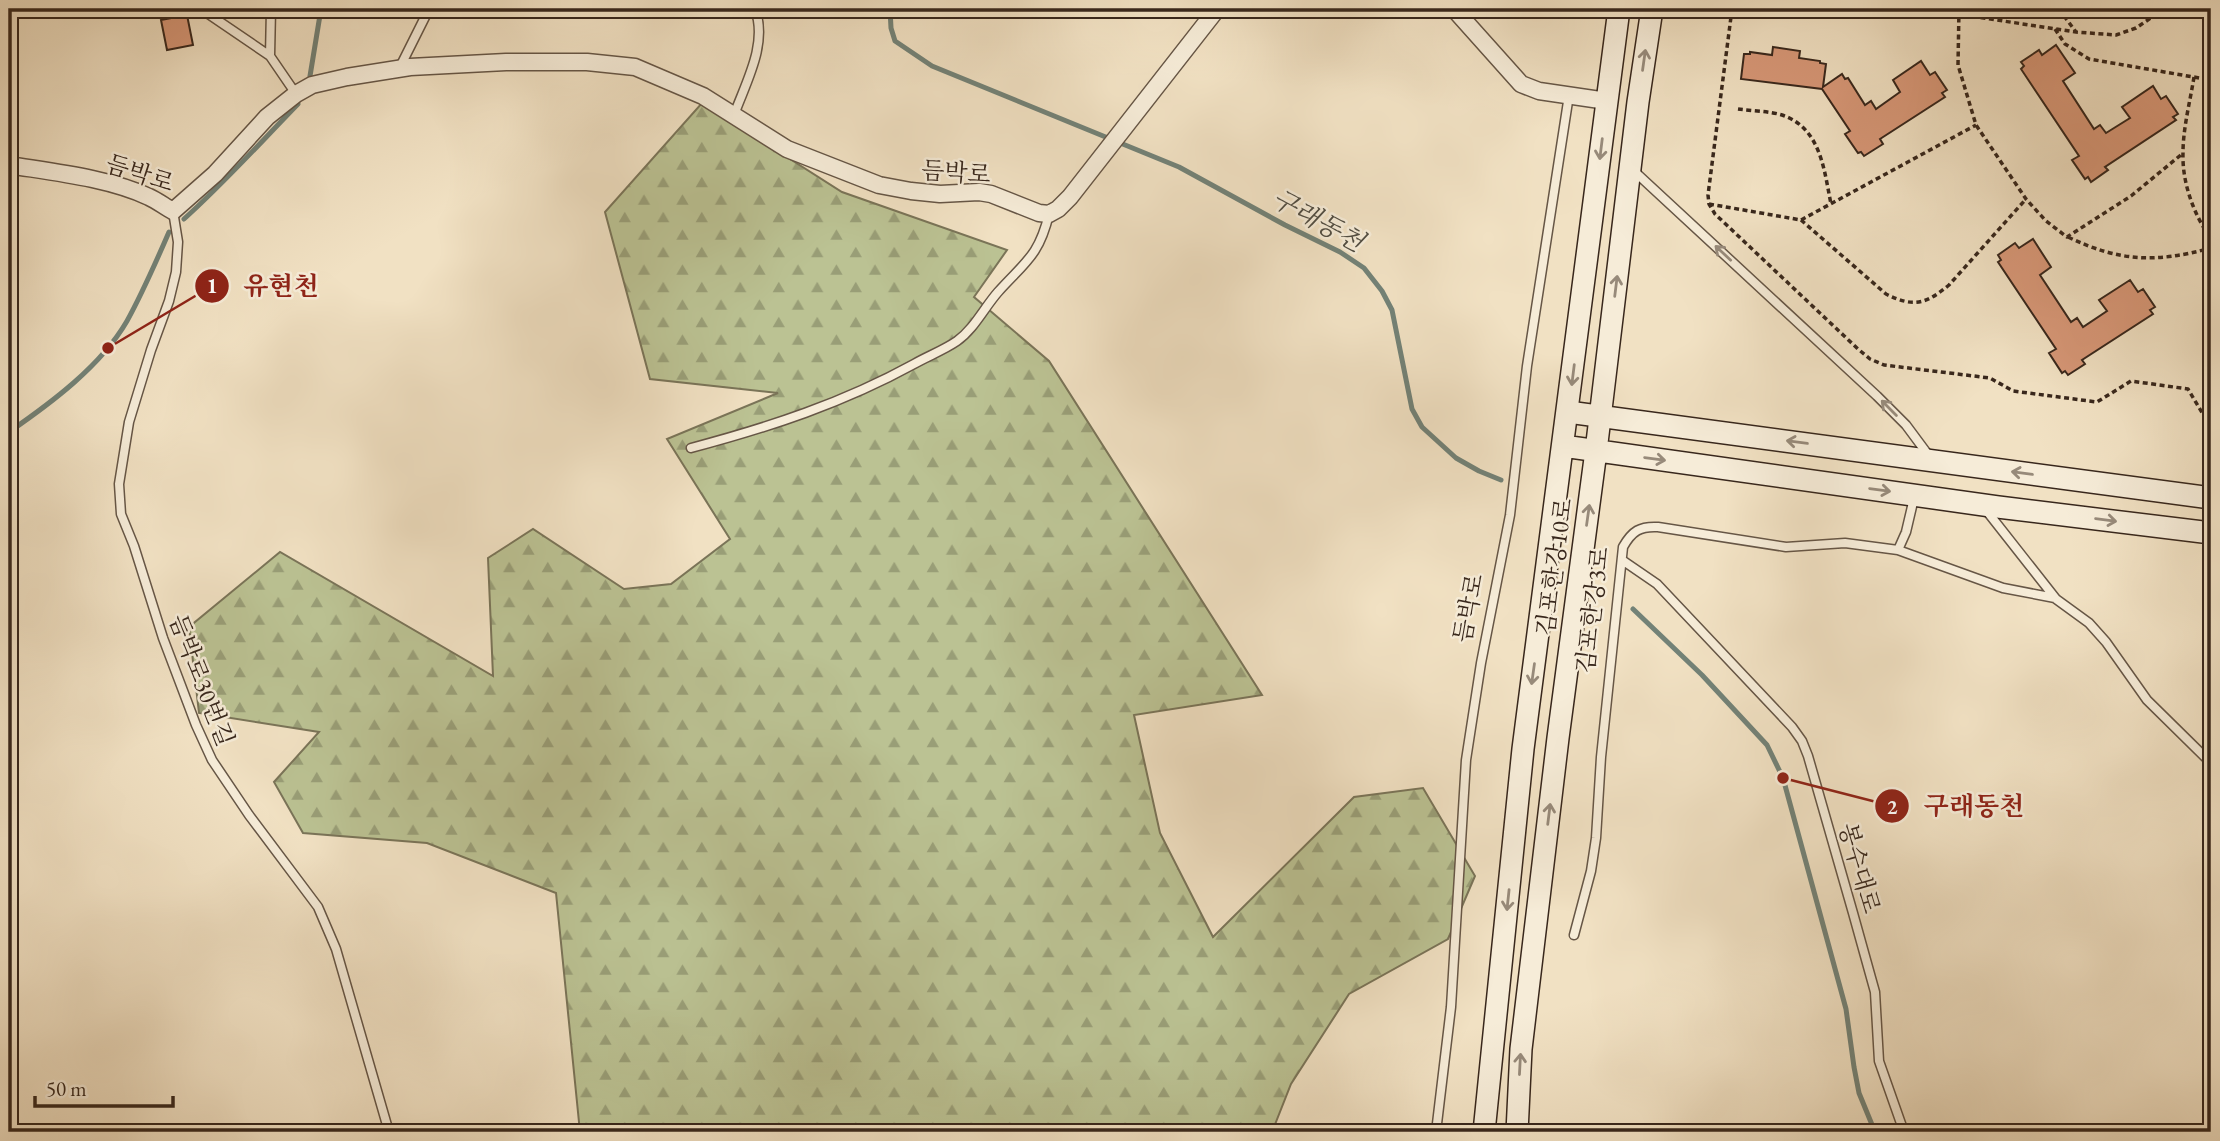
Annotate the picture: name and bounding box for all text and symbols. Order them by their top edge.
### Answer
one-way arrow [1638,50,1651,72]
one-way arrow [1595,138,1608,160]
street label: 듬박로 [102,148,178,198]
street label: 듬박로 [920,154,992,190]
water label: 구래동천 [1266,181,1372,260]
one-way arrow [1715,245,1732,262]
callout: 유현천 [195,262,333,309]
text: 유현천 [243,269,319,303]
text: 1 [206,272,218,299]
one-way arrow [1610,275,1623,298]
one-way arrow [1566,363,1579,386]
one-way arrow [1881,400,1898,417]
one-way arrow [1786,435,1809,448]
one-way arrow [1643,453,1666,466]
one-way arrow [2011,466,2034,479]
one-way arrow [1869,484,1891,497]
street label: 김포한강10로 [1529,496,1579,638]
one-way arrow [1581,504,1594,527]
one-way arrow [2094,514,2117,527]
street label: 김포한강3로 [1569,545,1615,675]
street label: 듬박로 [1446,571,1490,645]
street label: 듬박로30번길 [163,610,241,750]
one-way arrow [1527,662,1540,684]
callout: 구래동천 [1875,783,2038,830]
text: 구래동천 [1924,789,2024,823]
text: 2 [1886,793,1898,820]
one-way arrow [1543,803,1556,826]
street label: 봉수대로 [1832,819,1888,917]
one-way arrow [1501,888,1514,910]
one-way arrow [1514,1053,1527,1076]
scale bar [35,1064,173,1108]
text: 50 m [46,1075,87,1102]

